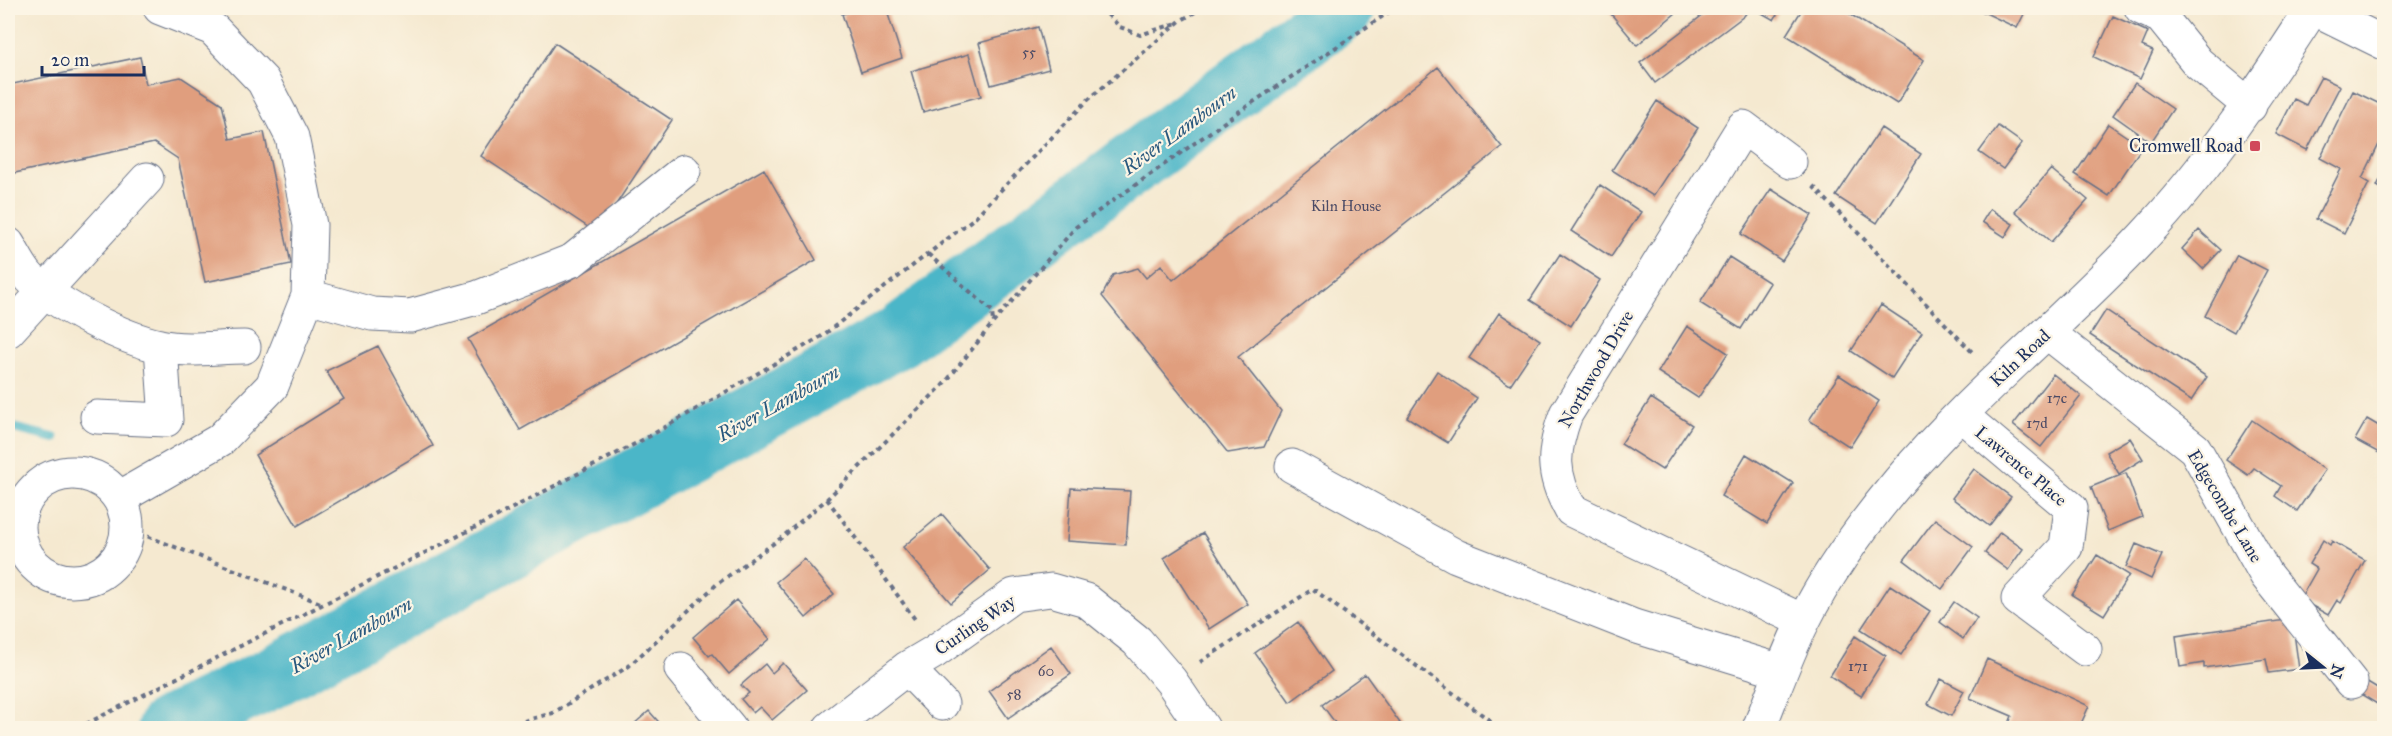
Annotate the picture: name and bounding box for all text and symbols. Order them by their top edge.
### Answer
scale bar [42,39,144,77]
house number: 55 [1022,43,1036,61]
text: 20 m [51,49,89,71]
water label: River Lambourn [1116,80,1241,180]
place label: Cromwell Road [2129,135,2243,157]
marker: Cromwell Road [2248,139,2262,153]
house number: Kiln House [1311,197,1381,215]
street label: Northwood Drive [1554,306,1638,432]
street label: Kiln Road [1985,325,2055,391]
water label: River Lambourn [712,359,844,447]
house number: 17c [2047,389,2067,407]
house number: 17d [2026,414,2048,432]
street label: Lawrence Place [1971,421,2071,511]
street label: Edgecombe Lane [2182,446,2267,567]
street label: Curling Way [931,590,1020,661]
water label: River Lambourn [285,591,417,679]
north arrow [2293,637,2353,697]
house number: 171 [1848,657,1868,675]
house number: 60 [1038,662,1054,680]
text: N [2326,662,2348,681]
house number: 58 [1007,685,1021,703]

